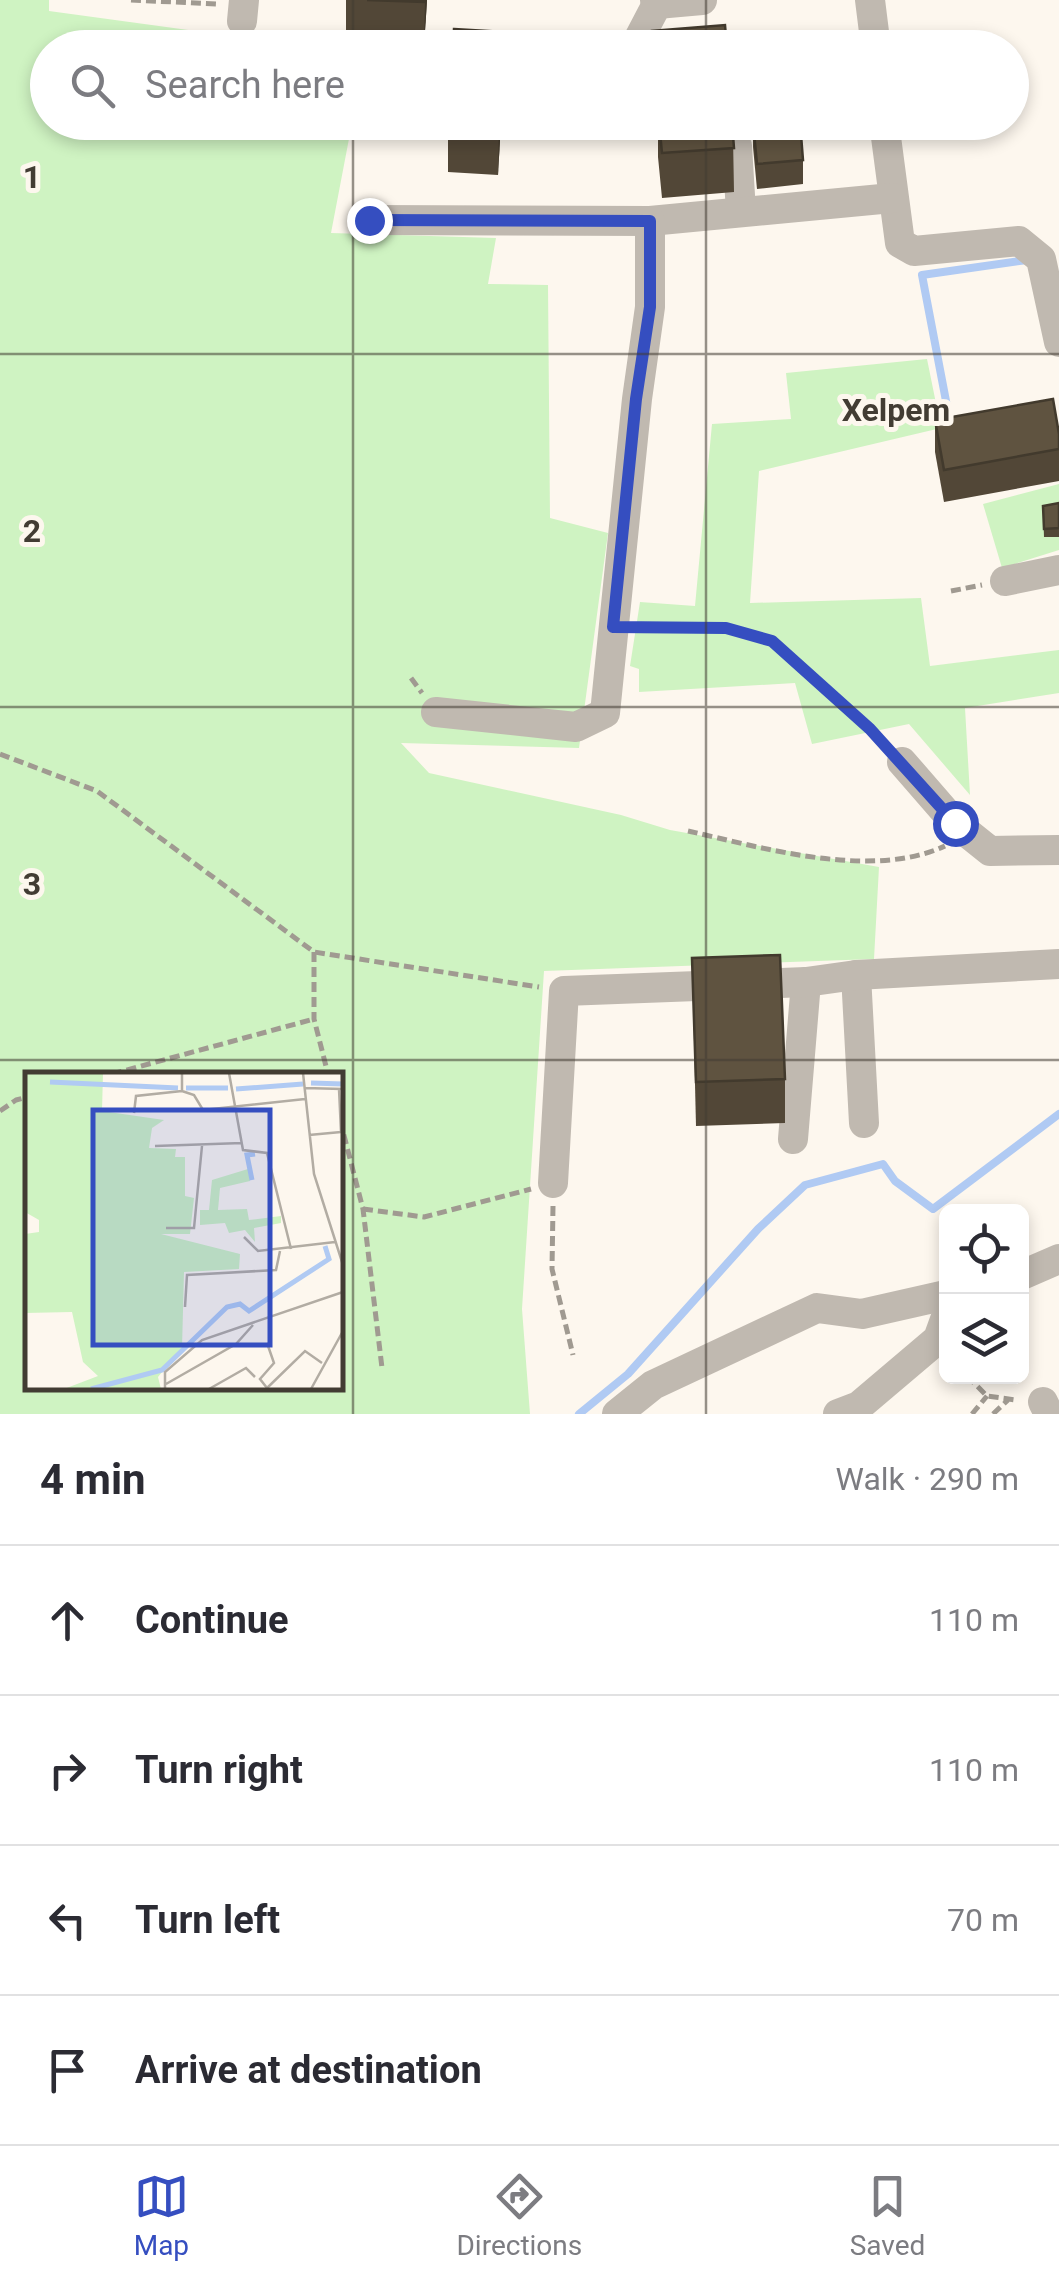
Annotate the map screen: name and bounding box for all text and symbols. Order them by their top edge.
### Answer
search box [30,30,1029,140]
icon: search [65,58,120,113]
text: Search here [145,63,345,107]
text: 1 [23,158,41,196]
route end [347,198,393,244]
district label: Xelpem [842,391,950,429]
text: 2 [23,512,41,550]
route start [933,801,979,847]
text: 3 [23,865,41,903]
inset map [25,1072,342,1389]
map controls [939,1204,1029,1384]
button: locate [939,1204,1029,1294]
button: layers [939,1294,1029,1384]
text: 4 min [40,1455,146,1504]
text: Walk · 290 m [836,1460,1019,1498]
icon: ahead [40,1593,95,1648]
text: Continue [135,1598,289,1642]
text: 110 m [929,1601,1019,1639]
icon: right [40,1743,95,1798]
text: Turn right [135,1748,303,1792]
text: 110 m [929,1751,1019,1789]
icon: left [40,1893,95,1948]
text: Turn left [135,1898,280,1942]
text: 70 m [947,1901,1019,1939]
icon: arrive [40,2043,95,2098]
text: Arrive at destination [135,2048,482,2092]
tab: Map [134,2169,189,2262]
tab: Directions [456,2169,582,2262]
tab: Saved [850,2169,925,2262]

